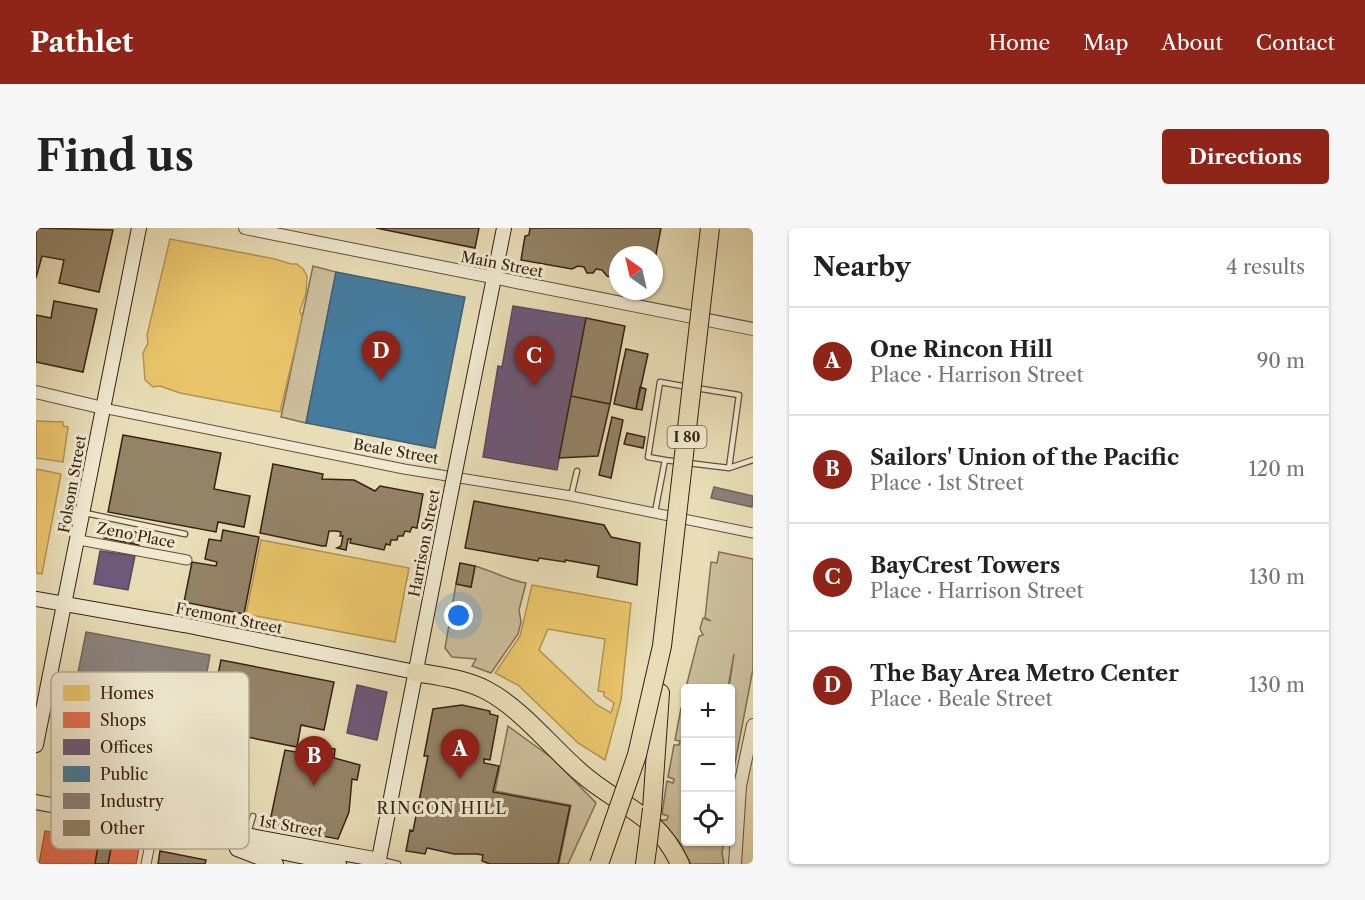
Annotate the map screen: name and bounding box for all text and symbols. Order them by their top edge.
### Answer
text: Pathlet [30,25,133,59]
text: Home [989,30,1050,55]
text: Map [1083,30,1128,55]
text: About [1161,30,1223,55]
text: Contact [1256,30,1335,55]
button: Directions [1162,129,1329,184]
text: Find us [36,130,194,182]
north arrow [609,246,663,300]
street label: Main Street [459,247,545,281]
text: Nearby [813,251,911,283]
text: 4 results [1226,255,1305,279]
pin: D [362,332,400,381]
pin: C [514,336,554,386]
text: One Rincon Hill [870,336,1053,363]
text: A [825,349,840,373]
text: 90 m [1257,349,1305,373]
text: Place · Harrison Street [870,363,1084,387]
road number: I 80 [668,426,706,448]
street label: Folsom Street [54,433,90,534]
street label: Beale Street [352,434,441,468]
text: Sailors' Union of the Pacific [870,444,1179,471]
text: B [825,457,840,481]
text: 120 m [1248,457,1305,481]
text: Place · 1st Street [870,471,1024,495]
street label: Harrison Street [404,487,444,599]
street label: Zeno Place [95,518,177,552]
text: BayCrest Towers [870,552,1060,579]
text: C [824,565,841,589]
text: 130 m [1249,565,1305,589]
text: Place · Harrison Street [870,579,1084,603]
street label: Fremont Street [174,598,285,638]
your location [444,601,473,630]
text: The Bay Area Metro Center [870,660,1179,687]
legend [51,672,249,849]
text: D [824,673,841,697]
text: 130 m [1249,673,1305,697]
text: Homes [100,683,154,703]
map controls [681,684,735,846]
button: + [681,684,735,738]
text: Place · Beale Street [870,687,1053,711]
text: Shops [100,710,146,730]
pin: A [440,730,480,779]
pin: B [294,736,334,786]
text: Offices [100,737,153,757]
button: − [681,738,735,792]
text: Public [100,764,148,784]
text: Industry [100,791,165,811]
button: locate [681,792,735,846]
district label: RINCON HILL [377,798,507,818]
street label: 1st Street [258,811,325,841]
text: Other [100,818,145,838]

